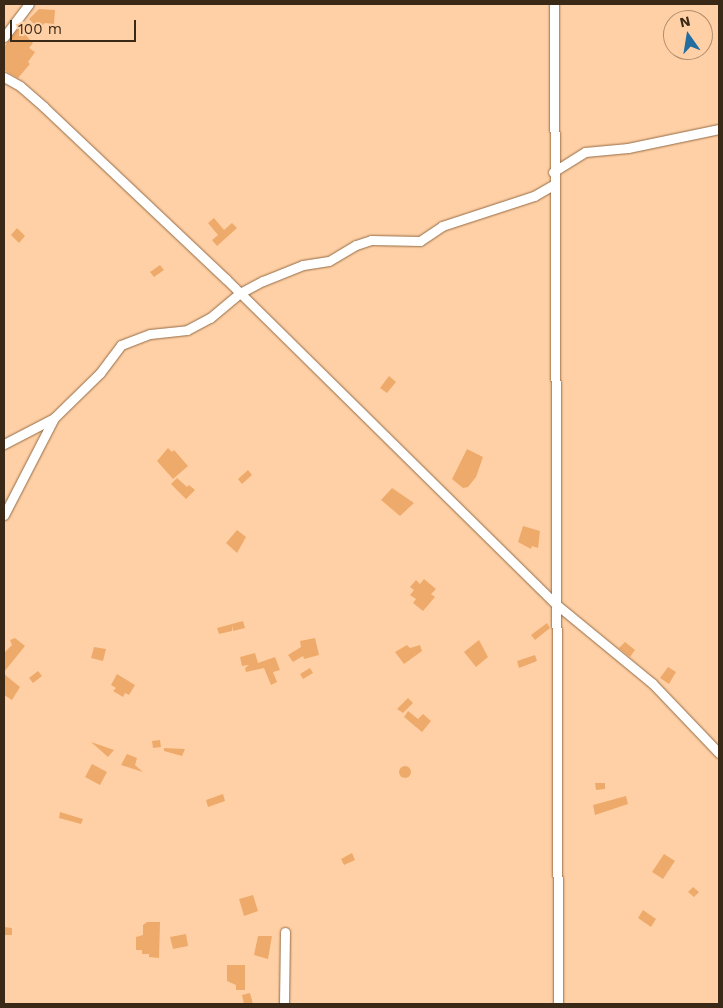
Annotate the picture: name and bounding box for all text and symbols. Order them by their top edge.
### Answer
scale bar [12,10,139,42]
north arrow [663,10,713,60]
text: N [678,12,692,30]
text: 100 m [18,20,62,38]

